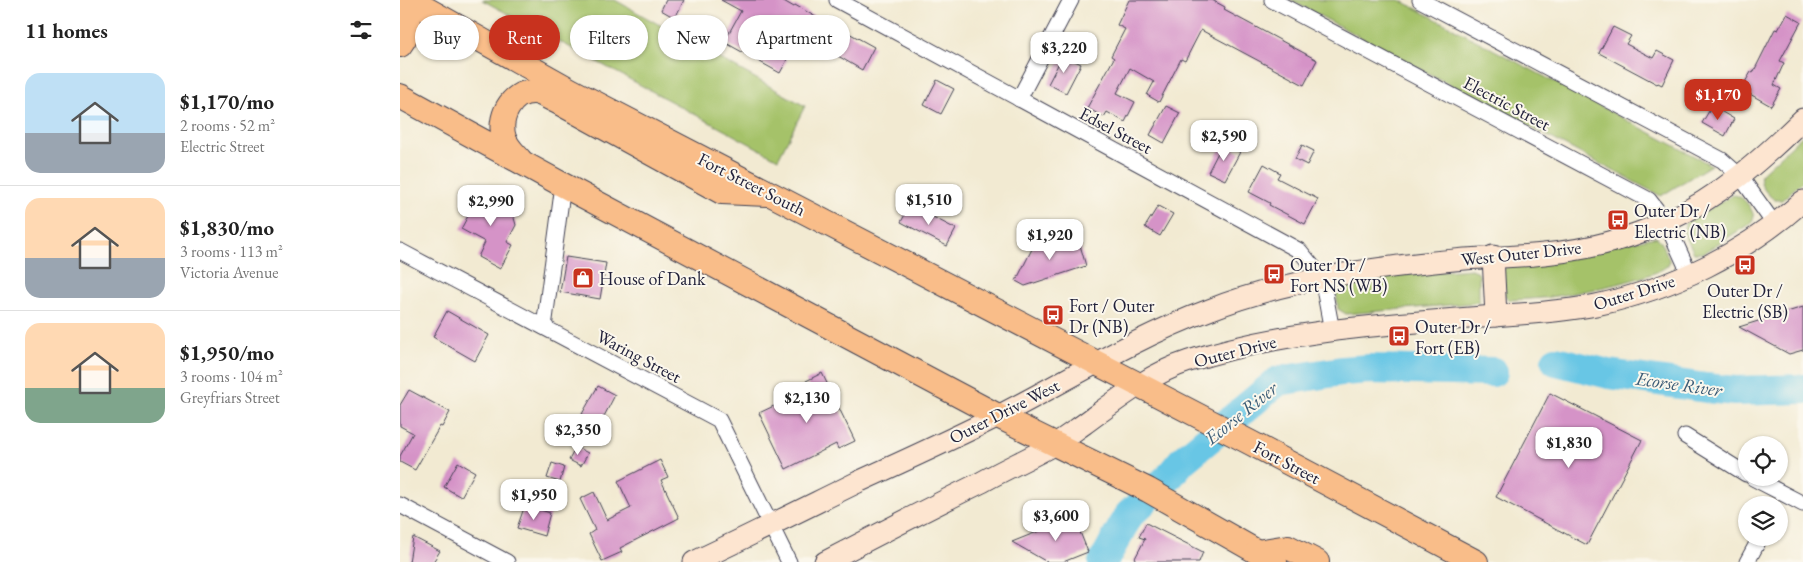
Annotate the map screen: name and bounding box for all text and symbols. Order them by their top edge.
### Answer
chip: Buy [415,15,479,60]
chip: Rent [489,15,560,60]
chip: Filters [570,15,648,60]
chip: New [658,15,728,60]
chip: Apartment [738,15,850,60]
icon: filters [347,16,375,44]
text: 11 homes [25,17,108,44]
pin: $3,220 [1023,32,1105,74]
text: $3,220 [1041,37,1087,58]
street label: Electric Street [1460,71,1555,136]
pin: $1,170 [1677,78,1759,121]
text: $1,170 [1695,84,1741,105]
text: $1,170/mo [180,88,274,115]
icon: home [65,93,125,153]
street label: Edsel Street [1076,101,1157,159]
text: 2 rooms · 52 m² [180,115,275,136]
pin: $2,590 [1183,120,1265,162]
text: $2,590 [1201,125,1247,146]
text: Electric Street [180,136,265,157]
street label: Fort Street South [694,147,810,221]
pin: $2,990 [450,184,532,227]
pin: $1,510 [888,184,970,226]
text: $1,510 [906,189,952,210]
text: $2,990 [468,190,514,211]
place label: Outer Dr / Electric (NB) [1634,199,1726,243]
bus stop icon: Outer Dr / Electric (NB) [1606,208,1630,232]
text: $1,830/mo [180,214,274,241]
icon: home [65,218,125,278]
pin: $1,920 [1009,218,1091,261]
text: $1,920 [1027,224,1073,245]
street label: West Outer Drive [1460,235,1582,271]
text: 3 rooms · 113 m² [180,241,283,262]
place label: Outer Dr / Fort NS (WB) [1290,253,1387,297]
bus stop icon: Outer Dr / Electric (SB) [1733,253,1757,277]
text: Victoria Avenue [180,262,279,283]
bus stop icon: Outer Dr / Fort NS (WB) [1262,262,1286,286]
shop icon: House of Dank [571,266,595,290]
place label: House of Dank [599,267,706,290]
street label: Outer Drive [1590,269,1678,315]
place label: Outer Dr / Electric (SB) [1702,279,1788,323]
place label: Fort / Outer Dr (NB) [1069,294,1155,338]
bus stop icon: Fort / Outer Dr (NB) [1041,303,1065,327]
place label: Outer Dr / Fort (EB) [1415,315,1491,359]
street label: Waring Street [593,324,686,388]
bus stop icon: Outer Dr / Fort (EB) [1387,324,1411,348]
street label: Outer Drive [1191,330,1279,372]
text: $1,950/mo [180,339,274,366]
icon: home [65,343,125,403]
water label: Ecorse River [1633,365,1724,403]
text: 3 rooms · 104 m² [180,366,283,387]
street label: Outer Drive West [945,373,1063,449]
water label: Ecorse River [1199,376,1283,451]
pin: $2,130 [766,382,848,424]
text: Greyfriars Street [180,387,280,408]
text: $2,130 [784,387,830,408]
pin: $2,350 [537,414,619,456]
text: $2,350 [555,419,601,440]
pin: $1,830 [1528,426,1610,469]
text: $1,830 [1546,432,1592,453]
street label: Fort Street [1250,435,1325,489]
map controls [1738,436,1788,546]
button: locate [1738,436,1788,486]
pin: $1,950 [493,478,575,521]
text: $1,950 [511,484,557,505]
button: layers [1738,496,1788,546]
pin: $3,600 [1015,500,1097,542]
text: $3,600 [1033,505,1079,526]

